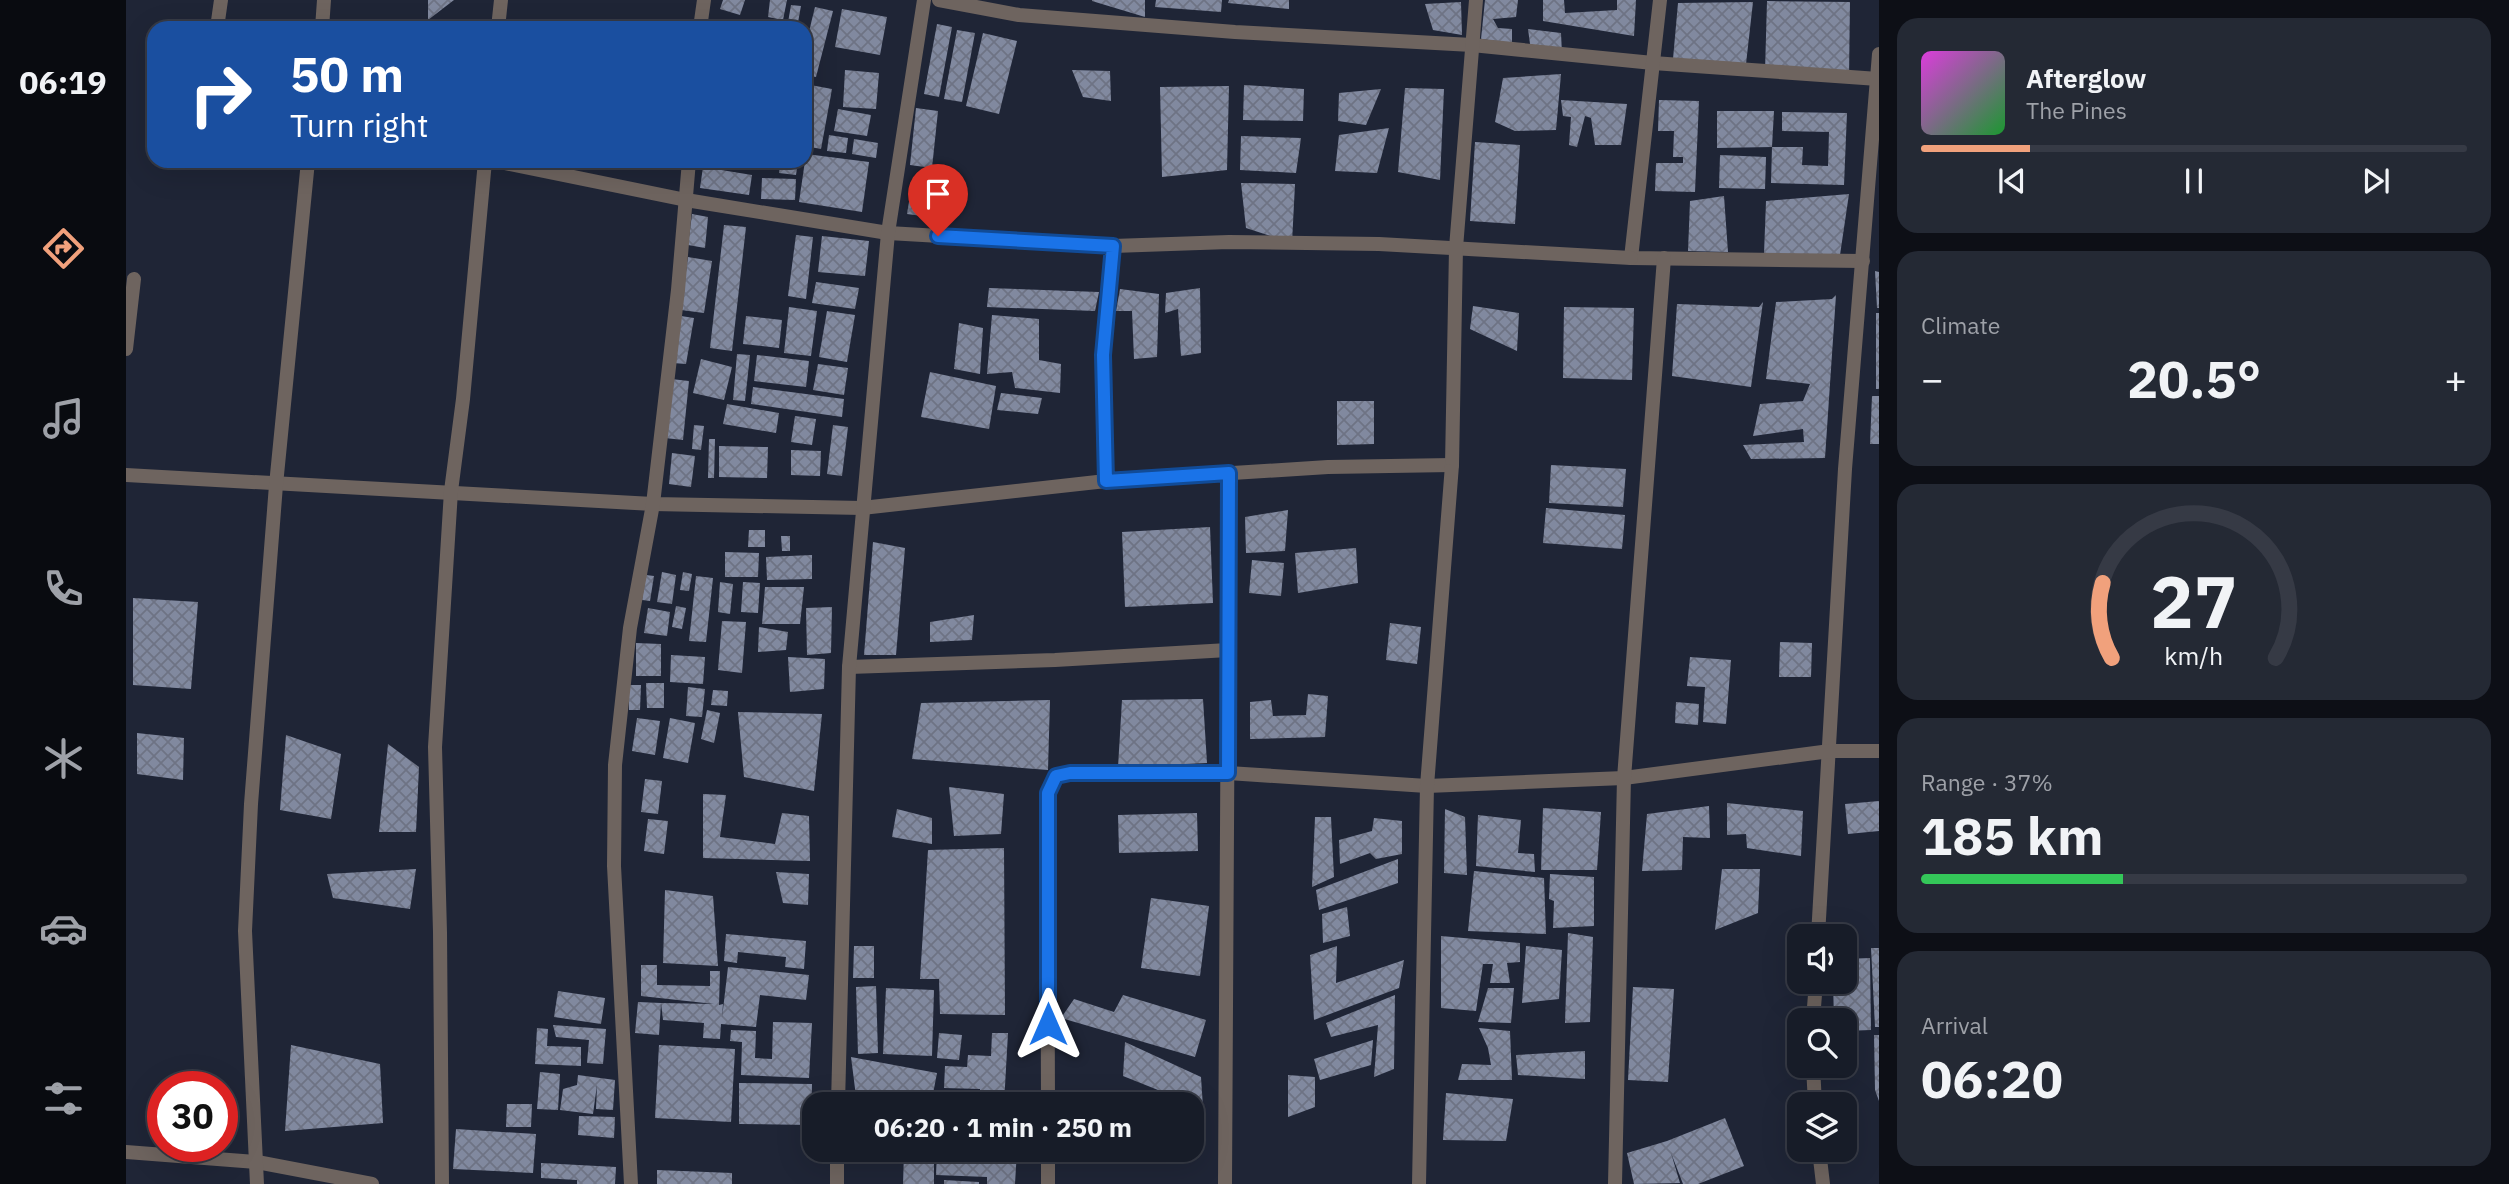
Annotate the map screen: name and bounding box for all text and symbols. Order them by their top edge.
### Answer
text: 50 m [290,42,404,105]
icon: right [175,49,266,140]
text: 06:19 [19,61,107,103]
text: Afterglow [2026,61,2146,95]
text: The Pines [2026,95,2127,125]
text: Turn right [290,104,428,146]
icon: previous [1993,162,2031,200]
icon: pause [2175,162,2213,200]
icon: next [2357,162,2395,200]
pin [908,164,968,236]
icon: arrive [919,175,957,213]
icon: directions [39,224,88,273]
text: Climate [1921,310,2000,340]
text: 20.5° [2127,345,2261,412]
text: − [1921,354,1944,403]
text: + [2444,354,2467,403]
icon: music [39,394,88,443]
text: 27 [2150,553,2238,648]
icon: phone [39,564,88,613]
text: km/h [2165,639,2223,672]
icon: climate [39,734,88,783]
text: Range · 37% [1921,767,2053,797]
text: 185 km [1921,802,2103,869]
icon: car [39,904,88,953]
map controls [1787,924,1857,1162]
button: sound [1787,924,1857,994]
position arrow [1011,987,1085,1061]
button: search [1787,1008,1857,1078]
text: Arrival [1921,1010,1988,1040]
text: 06:20 [1921,1045,2063,1112]
speed limit sign: 30 [147,1071,238,1162]
icon: filters [39,1074,88,1123]
button: layers [1787,1092,1857,1162]
text: 06:20 · 1 min · 250 m [874,1110,1132,1144]

